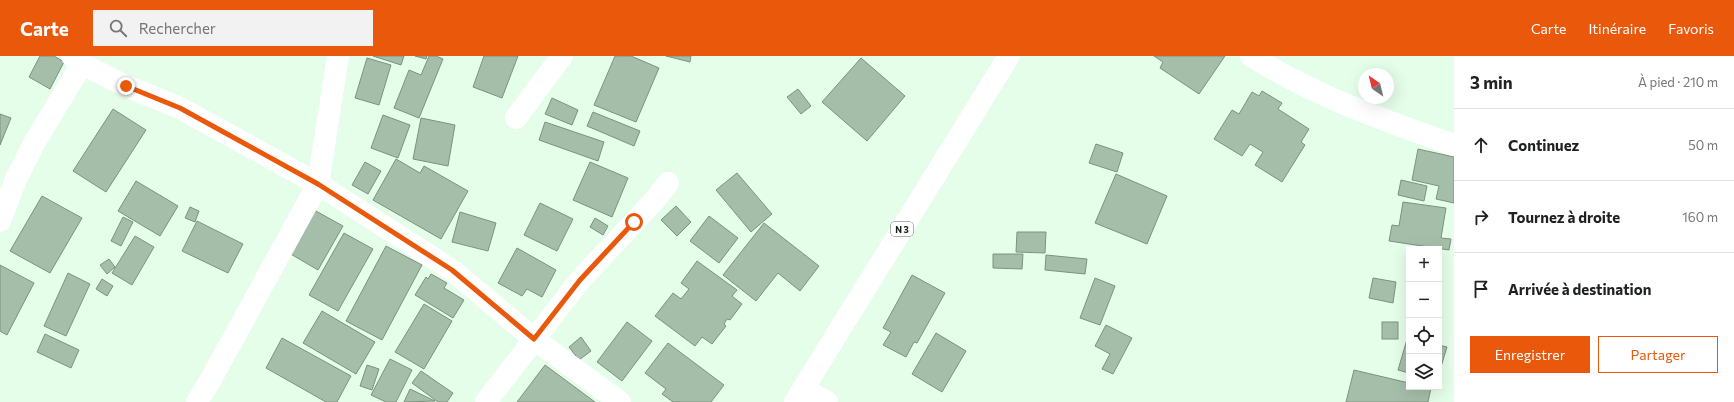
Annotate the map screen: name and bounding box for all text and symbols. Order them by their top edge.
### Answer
search box [93,10,373,46]
text: Carte [20,17,69,40]
icon: search [107,17,129,39]
text: Rechercher [139,19,216,37]
text: Carte [1531,20,1566,37]
text: Itinéraire [1588,20,1646,37]
text: Favoris [1668,20,1714,37]
north arrow [1358,68,1394,104]
text: 3 min [1470,72,1513,93]
text: À pied · 210 m [1638,74,1718,90]
route end [117,77,135,95]
icon: ahead [1470,134,1492,156]
text: Continuez [1508,136,1579,154]
text: 50 m [1688,137,1718,153]
icon: right [1470,206,1492,228]
text: Tournez à droite [1508,208,1620,226]
text: 160 m [1682,209,1718,225]
route start [625,213,643,231]
road number: N 3 [891,222,913,236]
map controls [1406,246,1442,390]
button: + [1406,246,1442,282]
icon: arrive [1470,278,1492,300]
text: Arrivée à destination [1508,280,1651,298]
button: − [1406,282,1442,318]
button: locate [1406,318,1442,354]
button: Enregistrer [1470,336,1590,373]
button: Partager [1598,336,1718,373]
button: layers [1406,354,1442,390]

